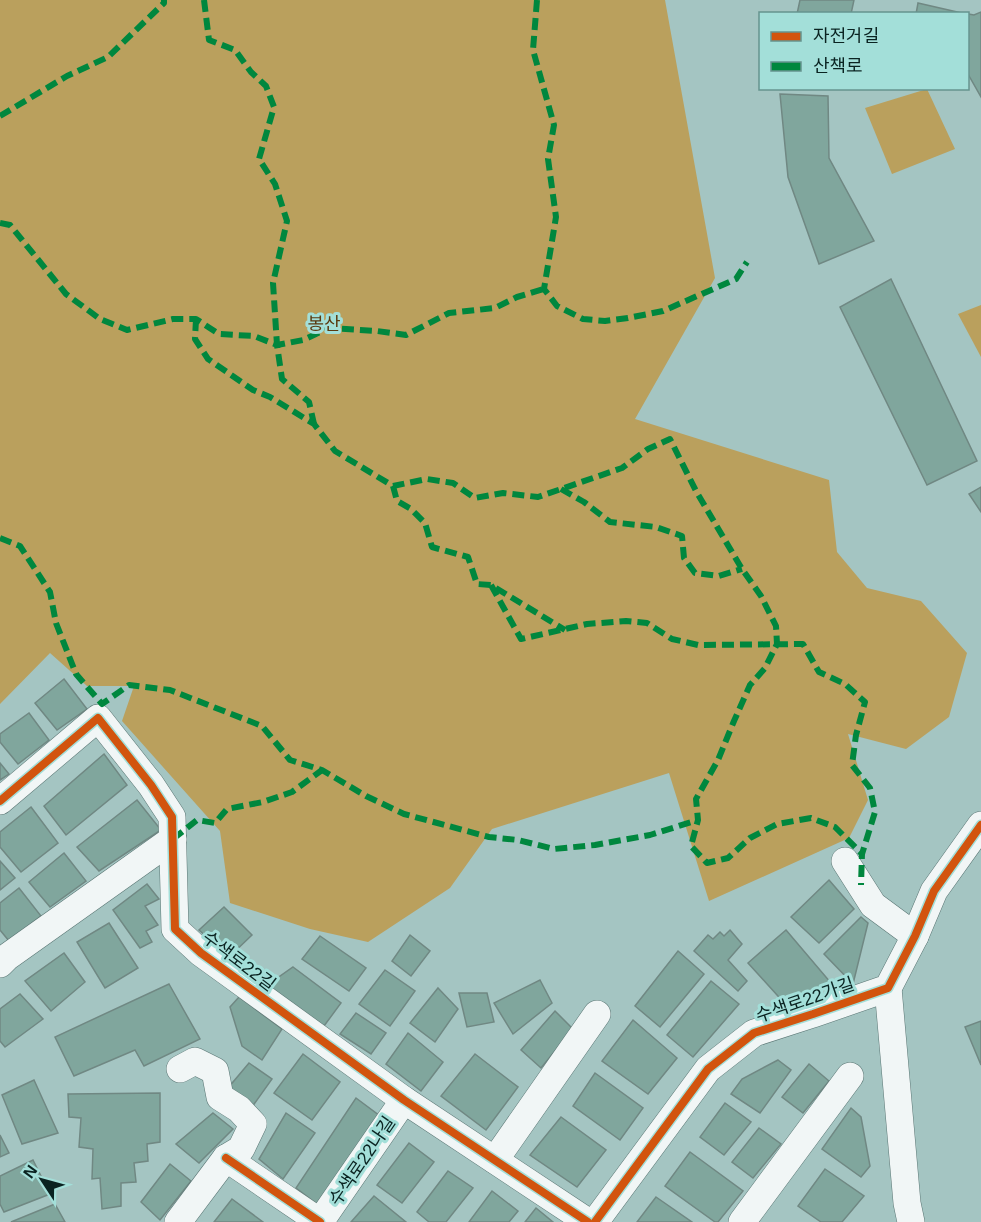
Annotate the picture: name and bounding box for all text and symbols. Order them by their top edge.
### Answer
legend [759,12,969,90]
text: 자전거길 [813,26,879,46]
text: 산책로 [813,56,863,76]
park label: 봉산 [307,314,341,334]
street label: 수색로22길 [199,927,279,995]
street label: 수색로22가길 [753,974,857,1026]
street label: 수색로22나길 [325,1113,399,1209]
north arrow [12,1150,72,1210]
text: N [20,1162,41,1181]

